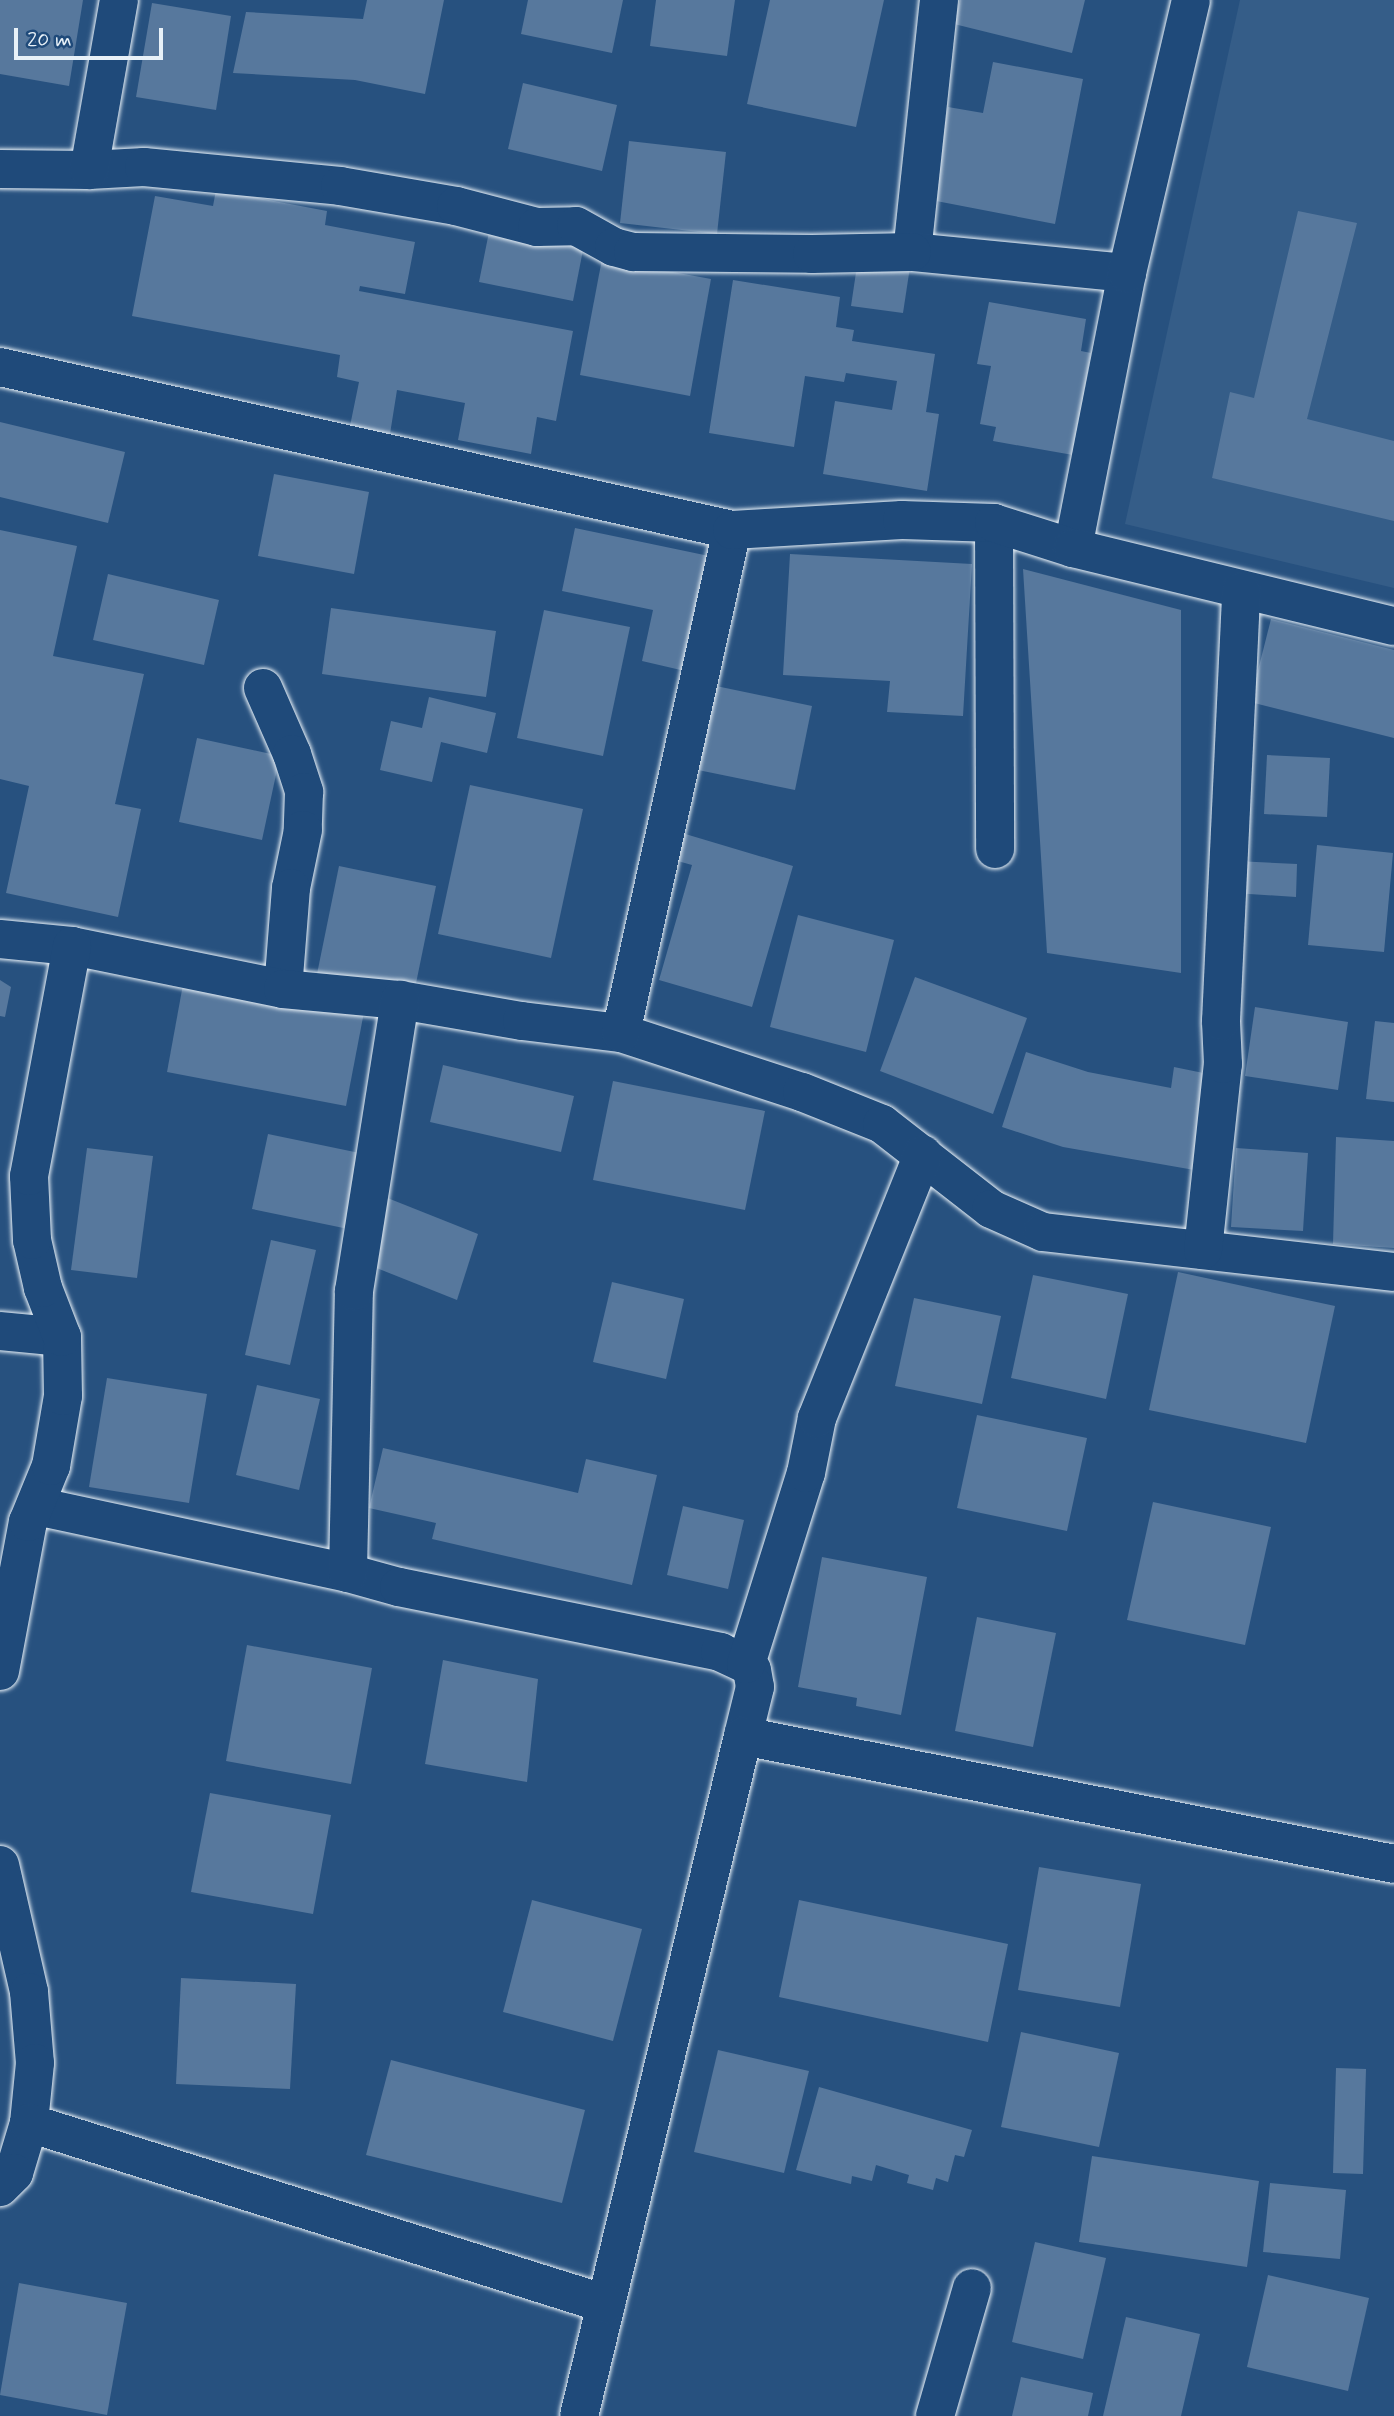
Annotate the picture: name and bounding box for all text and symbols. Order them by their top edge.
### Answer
scale bar [18,14,166,58]
text: 20 m [27,26,72,54]

